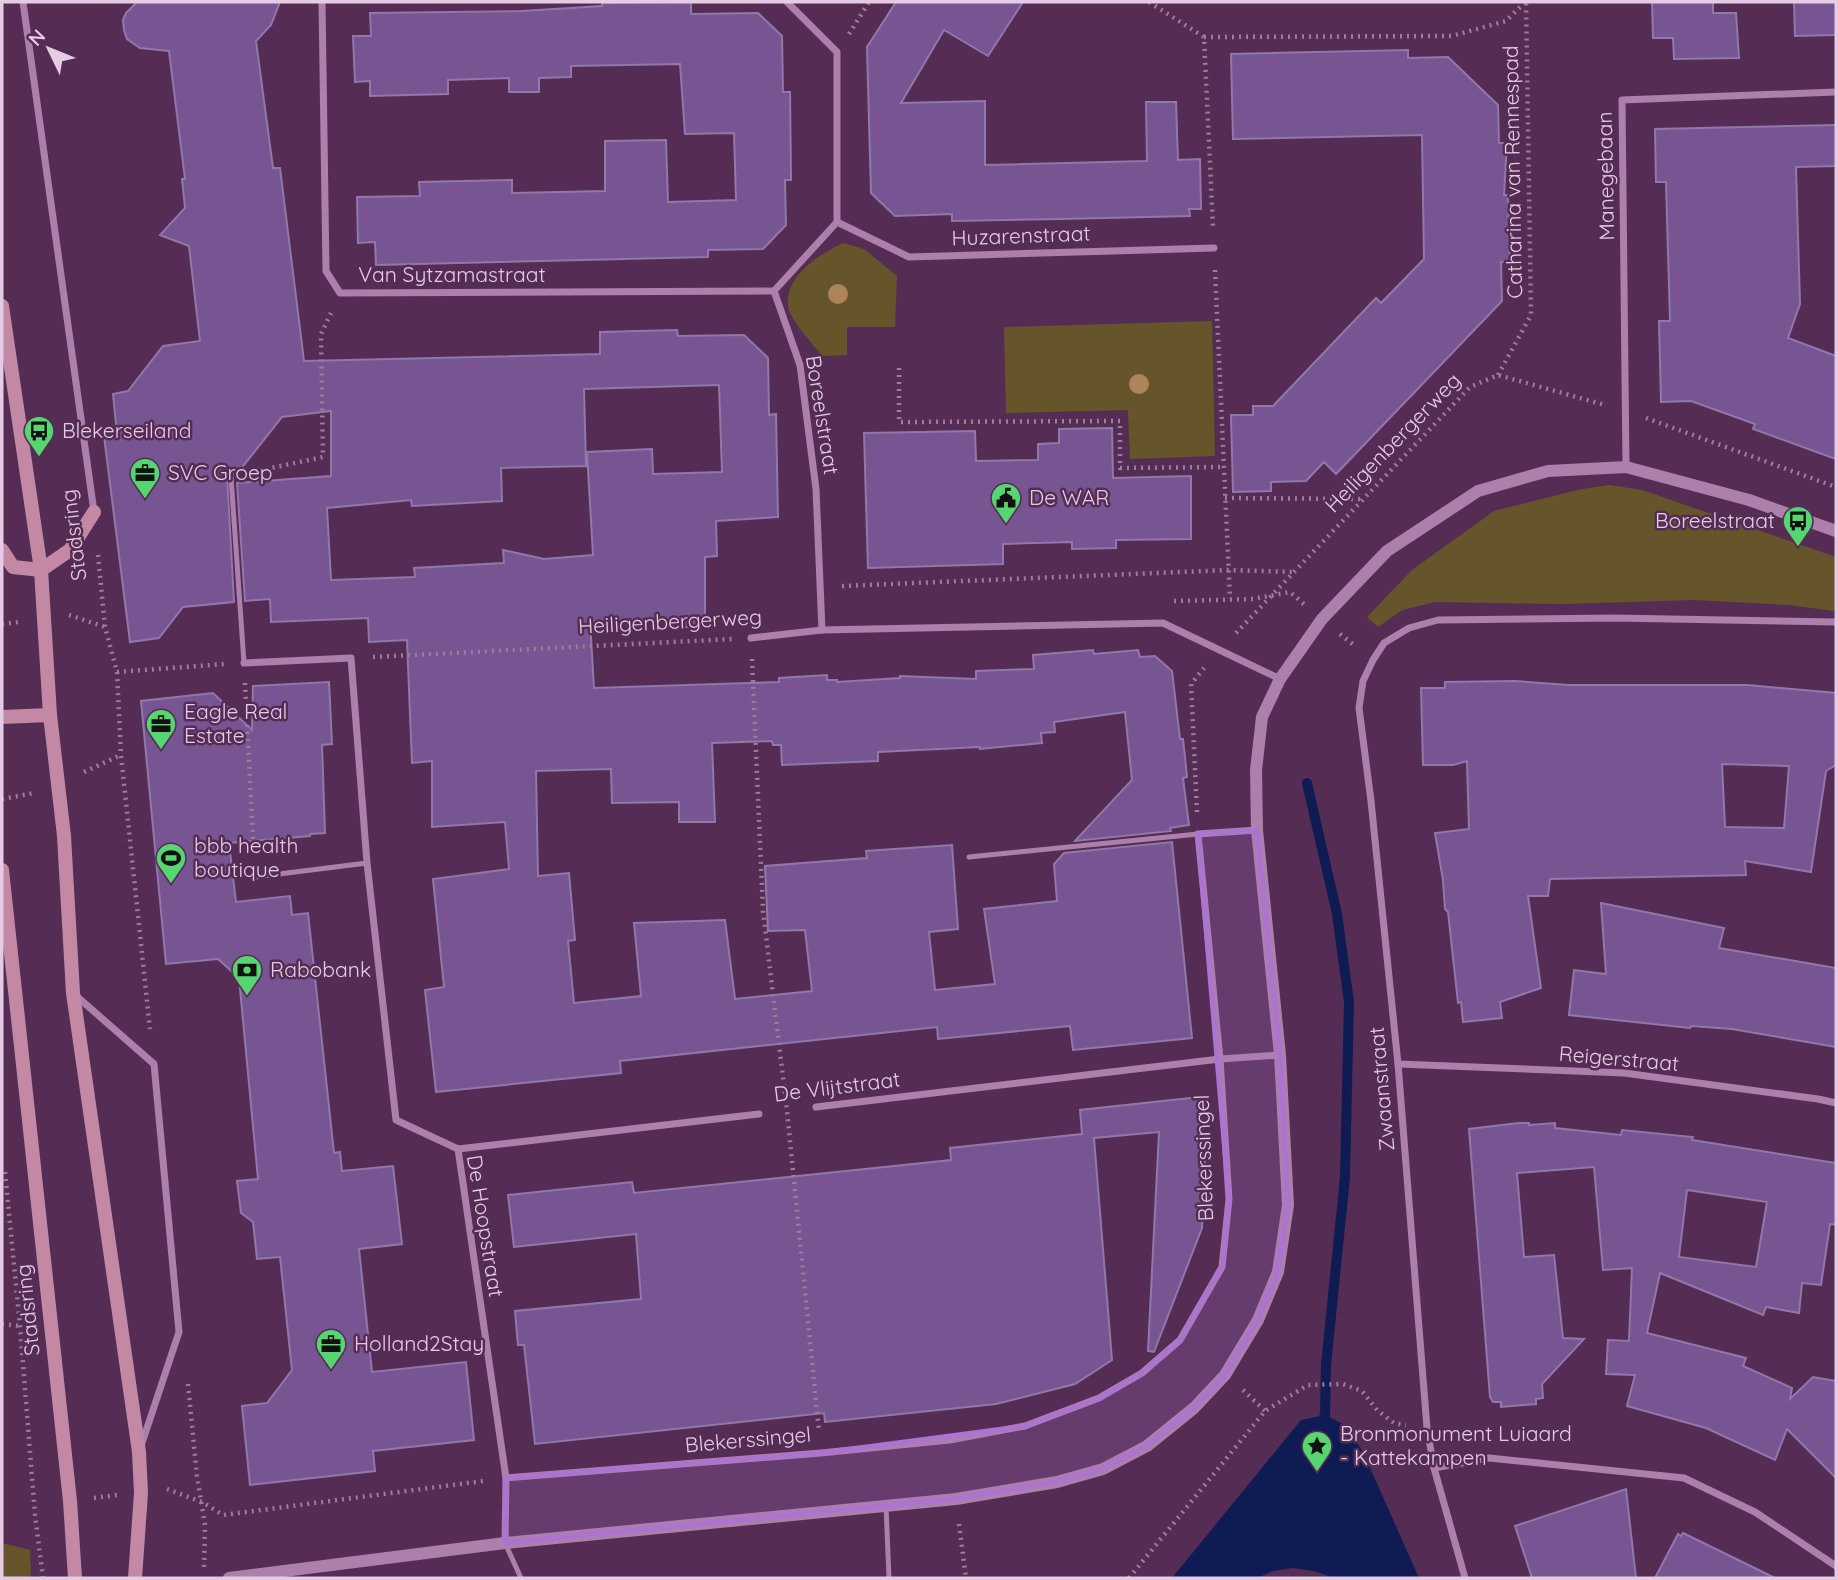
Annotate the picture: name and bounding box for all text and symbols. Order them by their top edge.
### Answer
north arrow [14,14,84,84]
text: N [23,24,50,51]
street label: Catharina van Rennespad [1497,45,1527,299]
street label: Manegebaan [1591,111,1619,241]
street label: Huzarenstraat [951,220,1091,250]
street label: Van Sytzamastraat [358,261,546,287]
street label: Boreelstraat [801,353,845,476]
street label: Heiligenbergerweg [1319,367,1466,518]
bus stop icon: Blekerseiland [22,414,56,458]
place label: Blekerseiland [62,417,191,443]
office icon: SVC Groep [128,456,162,500]
place label: SVC Groep [168,459,272,485]
public building icon: De WAR [989,481,1023,525]
place label: De WAR [1029,484,1109,510]
street label: Stadsring [54,488,92,582]
bus stop icon: Boreelstraat [1781,504,1815,548]
place label: Boreelstraat [1655,507,1775,533]
street label: Heiligenbergerweg [577,603,763,639]
place label: Eagle Real Estate [184,698,287,748]
office icon: Eagle Real Estate [144,707,178,751]
place label: bbb health boutique [194,832,298,882]
sports icon: bbb health boutique [154,841,188,885]
bank icon: Rabobank [230,953,264,997]
place label: Rabobank [270,956,371,982]
street label: Zwaanstraat [1363,1026,1399,1152]
street label: Reigerstraat [1558,1040,1680,1076]
street label: De Vlijtstraat [772,1065,901,1107]
street label: Blekerssingel [1188,1094,1218,1222]
street label: De Hoopstraat [462,1153,510,1299]
street label: Stadsring [9,1263,45,1357]
office icon: Holland2Stay [314,1327,348,1371]
place label: Holland2Stay [354,1330,484,1356]
place label: Bronmonument Luiaard - Kattekampen [1340,1420,1572,1470]
street label: Blekerssingel [684,1421,812,1457]
place icon: Bronmonument Luiaard - Kattekampen [1300,1429,1334,1473]

